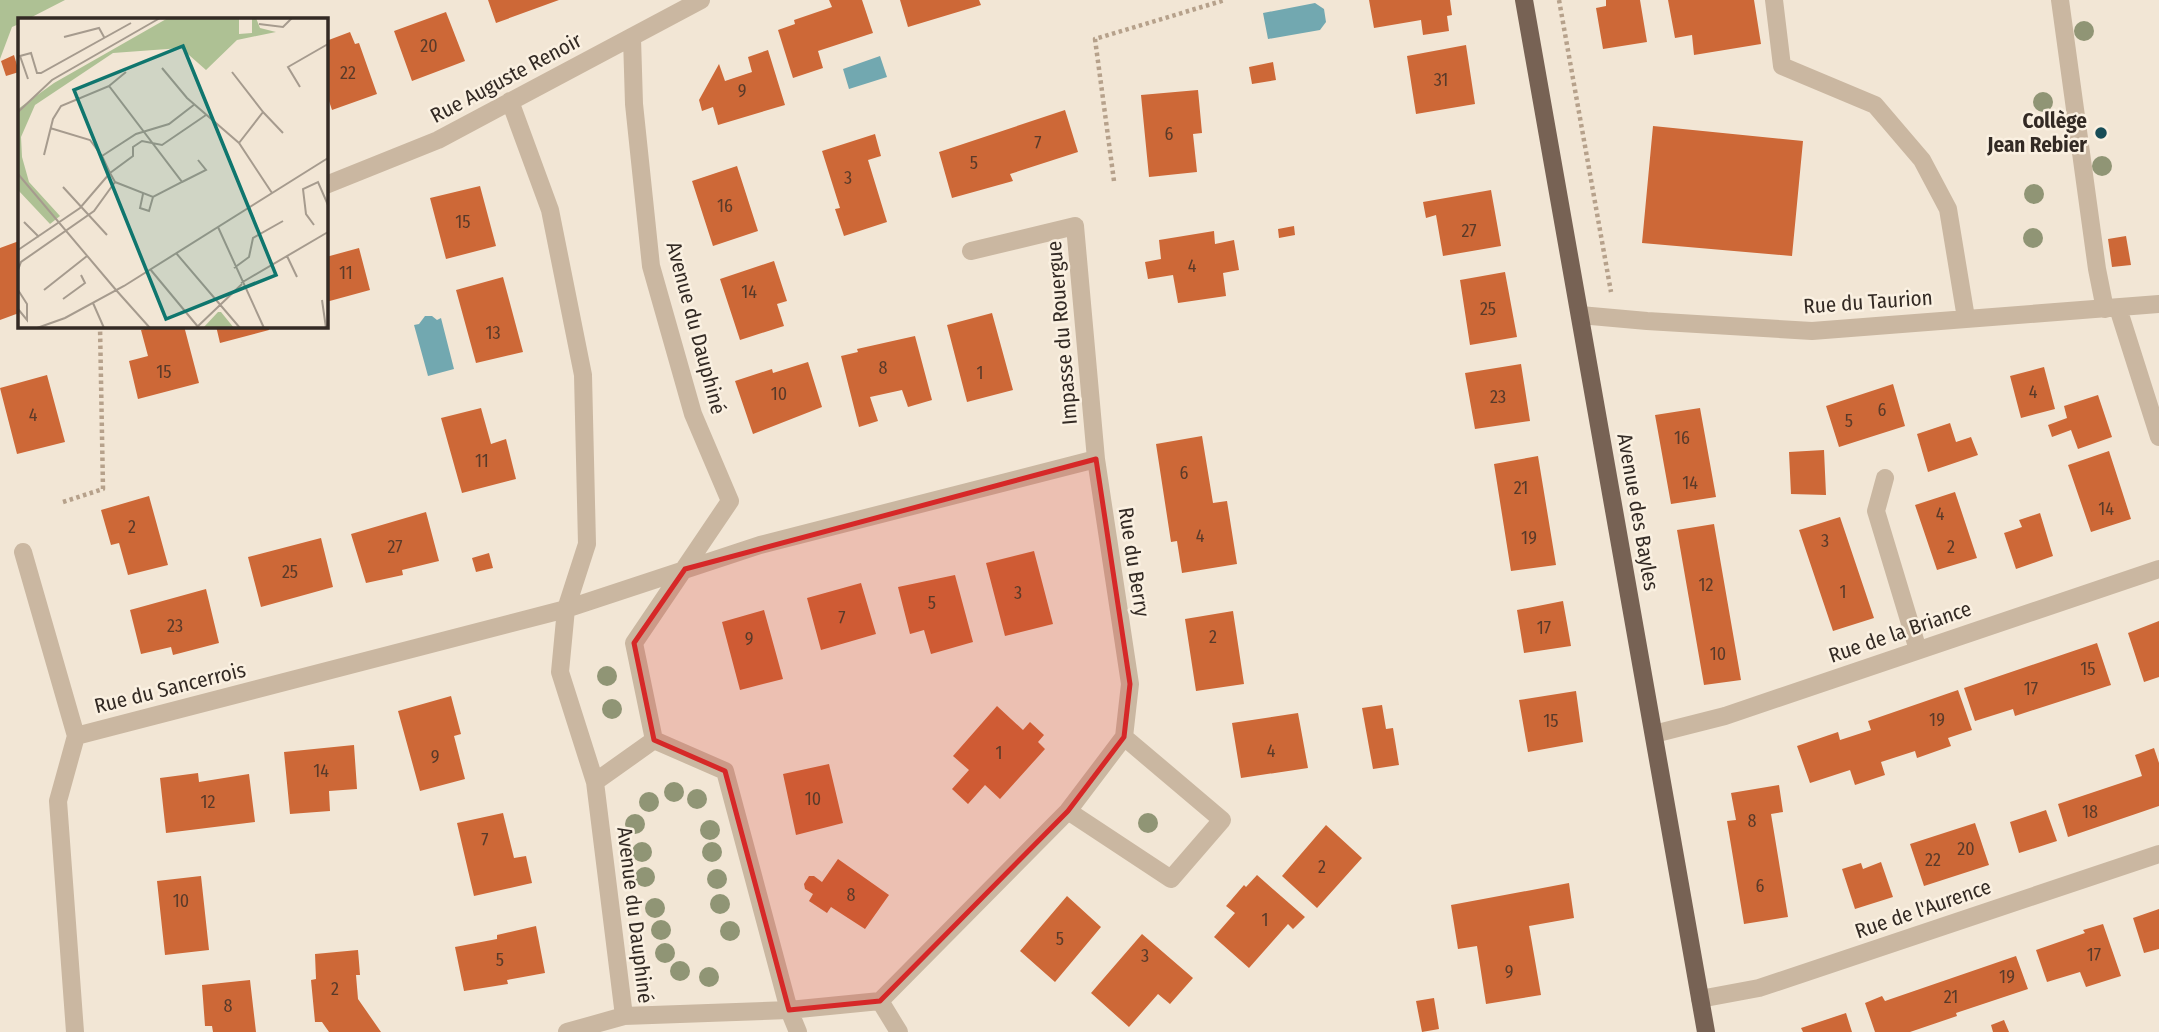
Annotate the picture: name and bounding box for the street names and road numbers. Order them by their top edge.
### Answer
street label: Rue Auguste Renoir [426,27,587,129]
street label: Avenue du Dauphiné [660,239,732,417]
street label: Impasse du Rouergue [1041,240,1083,426]
street label: Rue du Taurion [1802,285,1934,319]
street label: Avenue des Bayles [1611,431,1665,593]
street label: Rue du Berry [1112,505,1156,619]
street label: Rue de la Briance [1825,595,1975,669]
street label: Rue du Sancerrois [92,657,248,719]
street label: Avenue du Dauphiné [611,825,659,1005]
street label: Rue de l'Aurence [1851,874,1995,944]

